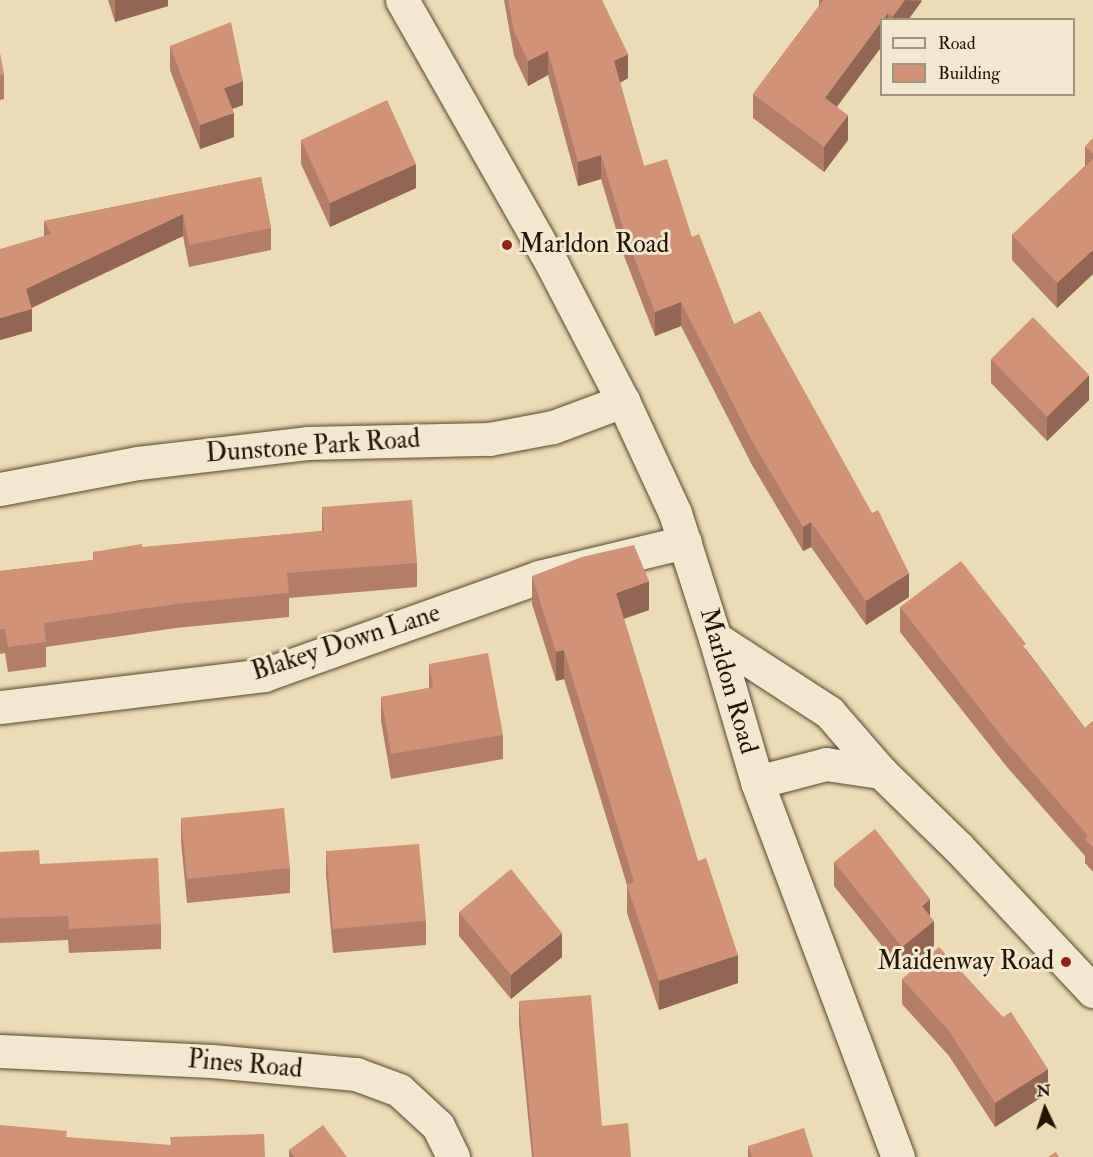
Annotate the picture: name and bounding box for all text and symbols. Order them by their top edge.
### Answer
legend [880,18,1075,96]
text: Road [938,32,976,55]
text: Building [938,62,1000,85]
place label: Marldon Road [519,229,669,261]
marker: Marldon Road [500,238,514,252]
street label: Dunstone Park Road [205,424,421,470]
street label: Blakey Down Lane [248,598,444,688]
street label: Marldon Road [692,604,764,758]
place label: Maidenway Road [877,946,1054,978]
marker: Maidenway Road [1059,955,1073,969]
street label: Pines Road [186,1044,304,1086]
north arrow [1015,1079,1075,1139]
text: N [1036,1081,1052,1102]

